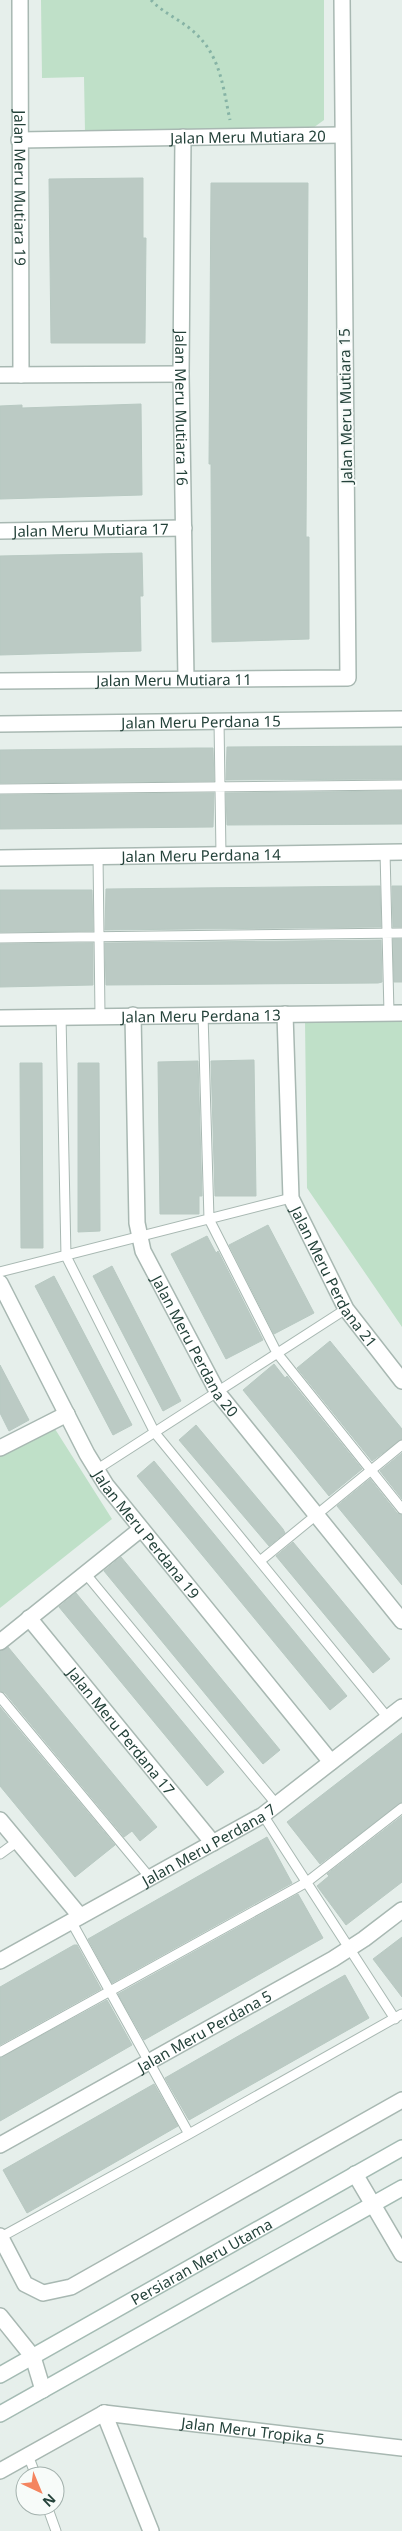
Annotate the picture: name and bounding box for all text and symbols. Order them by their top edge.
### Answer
street label: Jalan Meru Mutiara 19 [10,108,31,266]
street label: Jalan Meru Mutiara 20 [168,125,326,148]
street label: Jalan Meru Mutiara 16 [171,328,193,486]
street label: Jalan Meru Mutiara 15 [334,328,356,486]
street label: Jalan Meru Mutiara 17 [11,518,169,541]
street label: Jalan Meru Mutiara 11 [94,669,252,690]
street label: Jalan Meru Perdana 15 [119,711,281,733]
street label: Jalan Meru Perdana 14 [119,844,281,866]
street label: Jalan Meru Perdana 13 [119,1005,281,1027]
street label: Jalan Meru Perdana 21 [286,1201,382,1351]
street label: Jalan Meru Perdana 20 [147,1270,243,1421]
street label: Jalan Meru Perdana 19 [88,1465,204,1603]
street label: Jalan Meru Perdana 17 [62,1661,180,1799]
street label: Jalan Meru Perdana 7 [136,1799,280,1891]
street label: Jalan Meru Perdana 5 [132,1985,275,2077]
street label: Persiaran Meru Utama [127,2214,276,2309]
street label: Jalan Meru Tropika 5 [178,2412,326,2449]
north arrow [15,2466,65,2516]
text: N [39,2490,60,2512]

